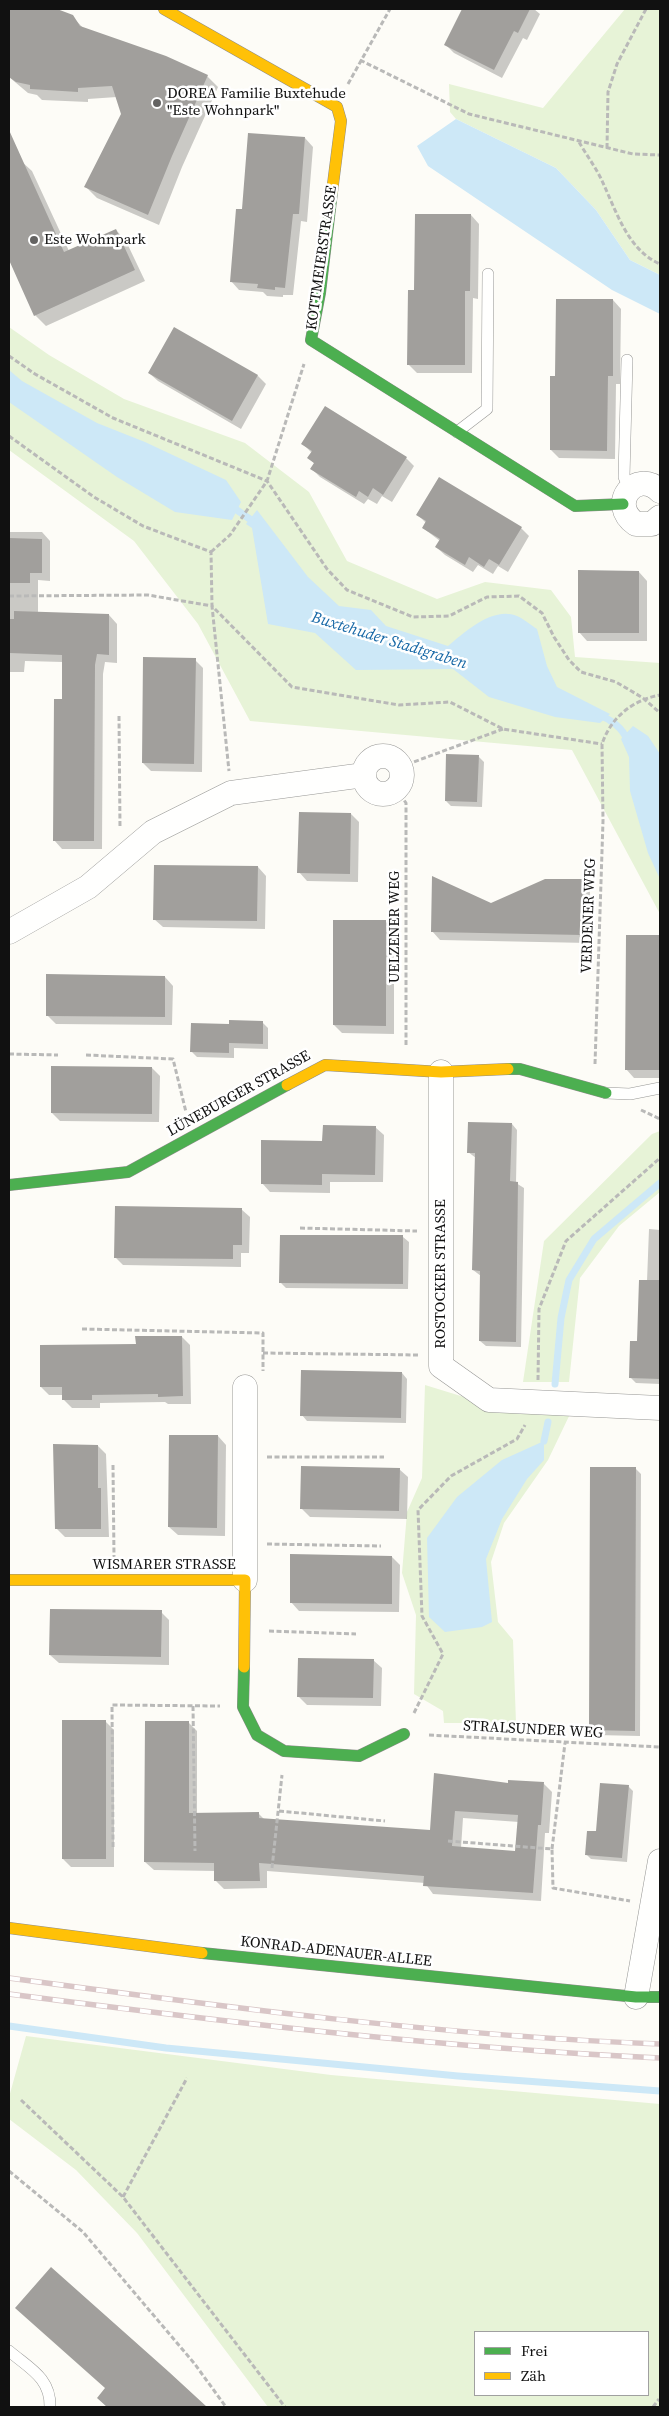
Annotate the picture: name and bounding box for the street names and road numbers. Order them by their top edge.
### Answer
street label: KOTTMEIERSTRASSE [303,185,341,331]
street label: VERDENER WEG [578,858,600,974]
street label: UELZENER WEG [386,871,404,983]
street label: LÜNEBURGER STRASSE [164,1047,314,1141]
street label: ROSTOCKER STRASSE [432,1199,450,1349]
street label: WISMARER STRASSE [92,1556,236,1574]
street label: STRALSUNDER WEG [463,1717,603,1743]
street label: KONRAD-ADENAUER-ALLEE [239,1933,433,1971]

